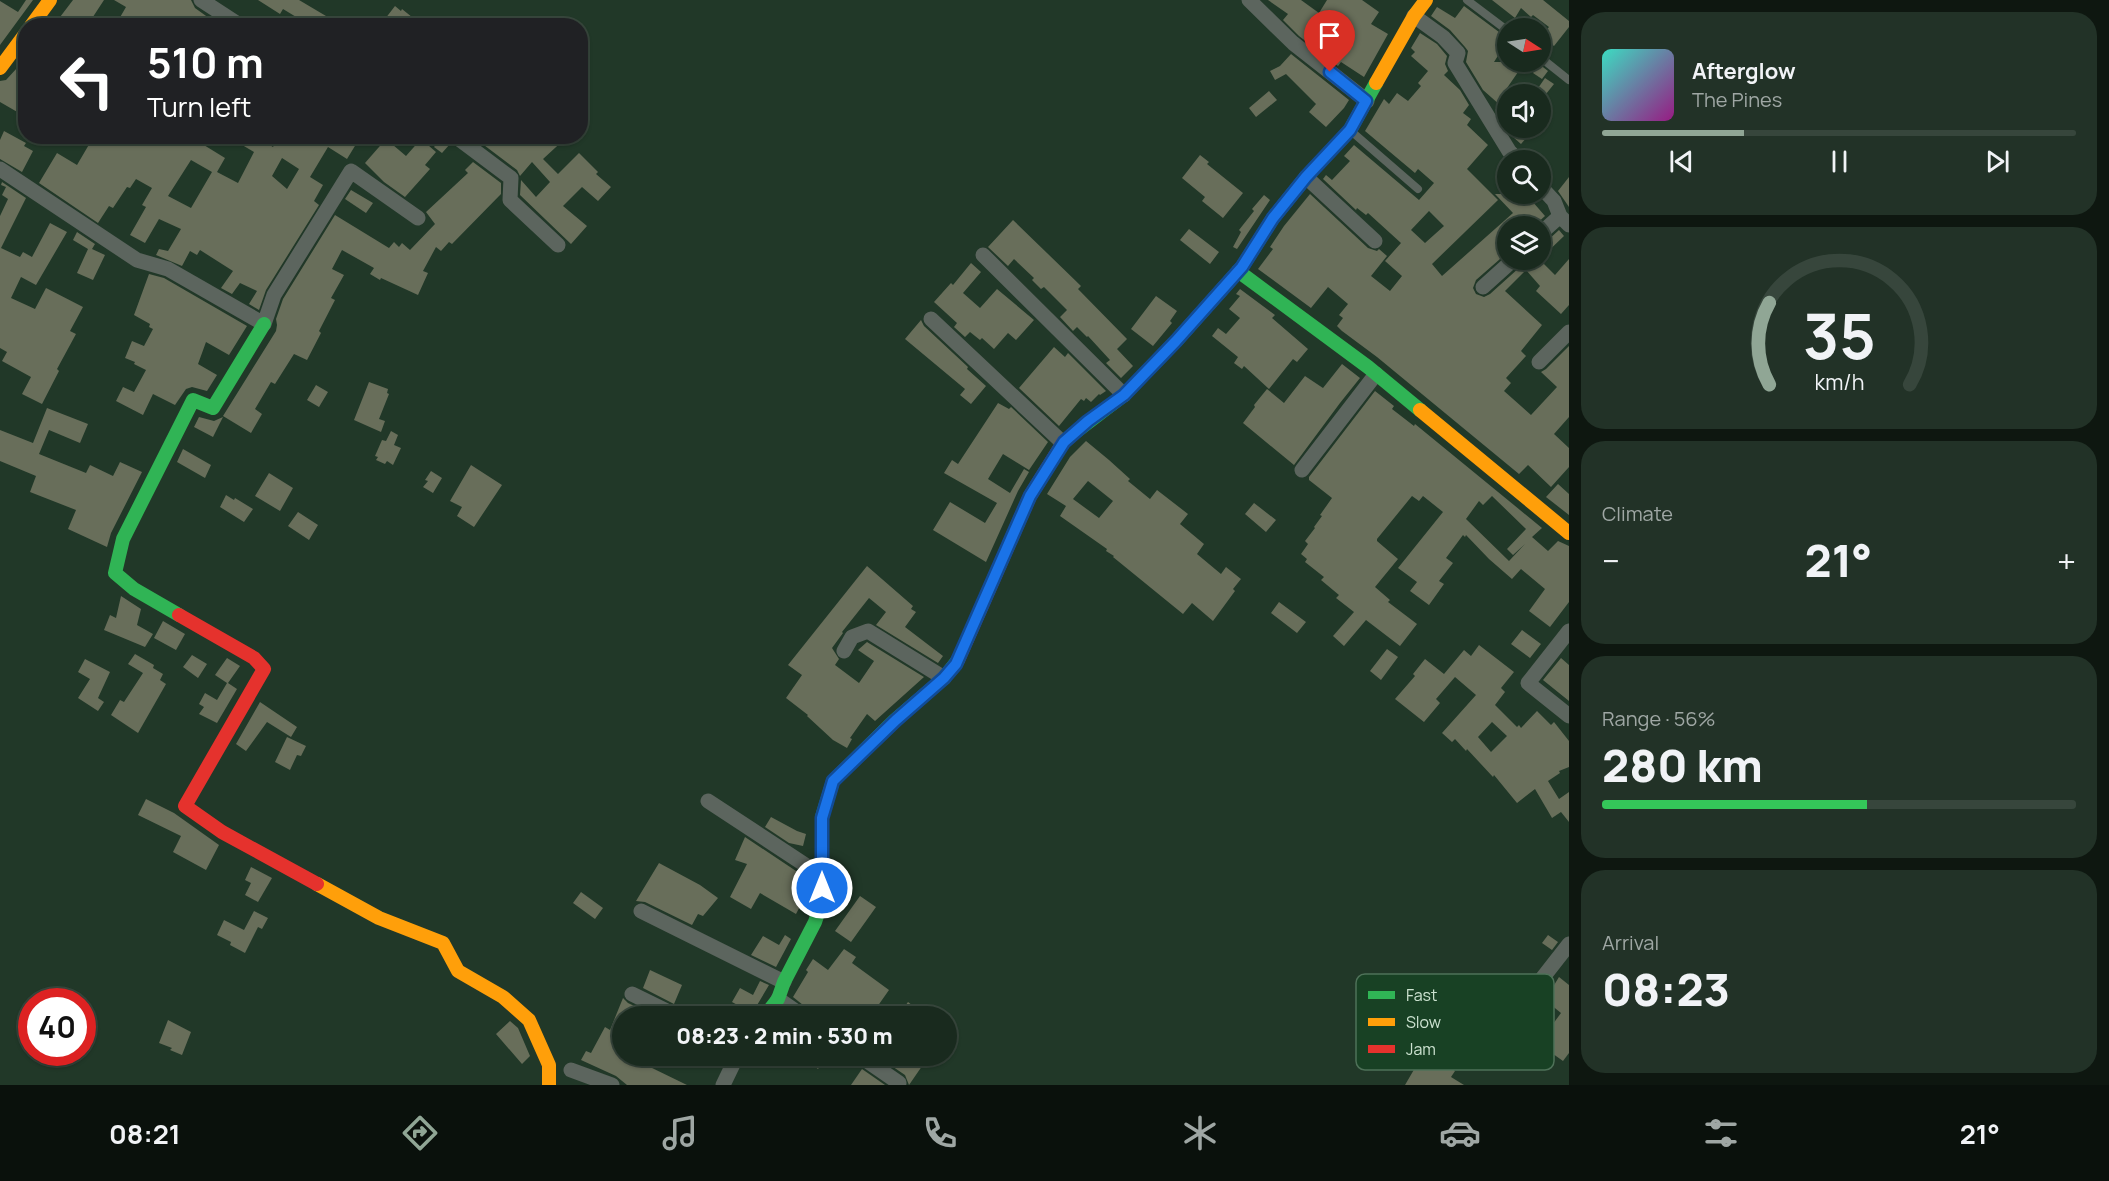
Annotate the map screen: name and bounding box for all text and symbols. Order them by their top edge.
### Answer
pin [1304,10,1355,72]
north arrow [1497,18,1551,72]
map controls [1497,18,1551,270]
icon: arrive [1313,19,1346,52]
text: 510 m [147,33,264,91]
icon: left [48,42,126,120]
text: Afterglow [1692,56,1796,86]
button: sound [1497,84,1551,138]
text: The Pines [1692,86,1782,113]
text: Turn left [147,88,251,125]
icon: previous [1665,145,1698,178]
icon: pause [1823,145,1856,178]
icon: next [1981,145,2014,178]
button: search [1497,150,1551,204]
button: layers [1497,216,1551,270]
text: 35 [1803,292,1875,378]
text: km/h [1814,367,1864,396]
text: Climate [1602,500,1673,527]
text: 21° [1804,529,1872,591]
text: − [1602,538,1620,583]
text: + [2057,538,2076,583]
text: Range · 56% [1602,705,1716,732]
text: 280 km [1602,734,1763,796]
position arrow [790,856,854,920]
text: Arrival [1602,929,1659,956]
text: 08:23 [1602,958,1730,1020]
legend [1356,974,1554,1070]
text: Fast [1406,984,1437,1006]
speed limit sign: 40 [18,988,96,1066]
text: Slow [1406,1011,1441,1033]
text: 08:23 · 2 min · 530 m [676,1021,893,1051]
text: Jam [1406,1038,1436,1060]
icon: directions [399,1112,441,1154]
icon: music [659,1112,701,1154]
icon: phone [919,1112,961,1154]
icon: climate [1179,1112,1221,1154]
icon: car [1439,1112,1481,1154]
icon: filters [1700,1112,1742,1154]
text: 08:21 [109,1115,181,1152]
text: 21° [1960,1115,2000,1152]

